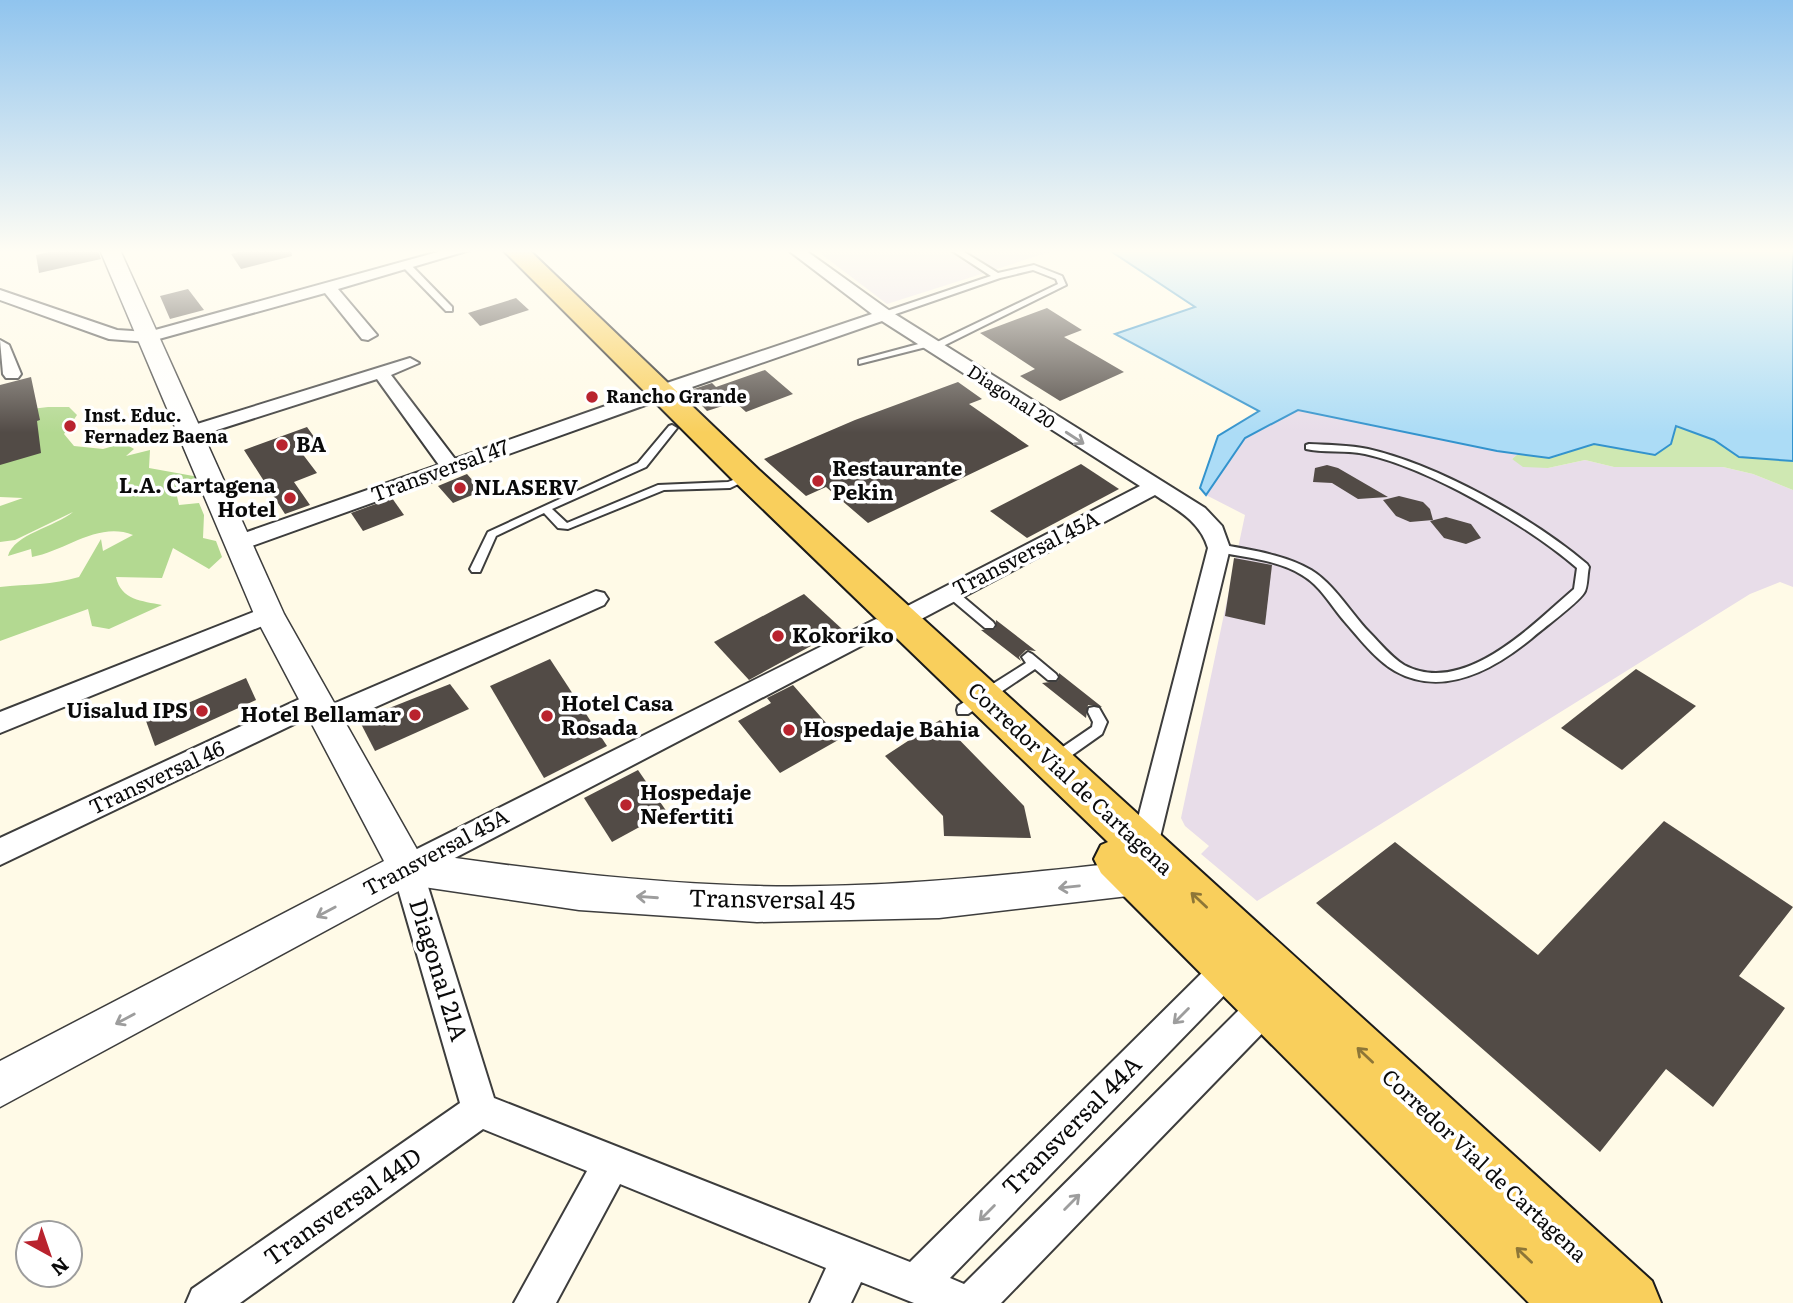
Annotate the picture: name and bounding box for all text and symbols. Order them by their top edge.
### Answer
street label: Diagonal 20 [962,357,1061,434]
place label: Rancho Grande [606,382,747,409]
marker: Rancho Grande [584,389,600,405]
place label: Inst. Educ. Fernadez Baena [84,401,228,449]
marker: Inst. Educ. Fernadez Baena [62,418,78,434]
place label: BA [296,427,326,458]
street label: Transversal 47 [366,429,513,508]
one-way arrow [1065,431,1085,445]
marker: BA [274,437,290,453]
place label: Restaurante Pekin [832,451,962,506]
place label: L.A. Cartagena Hotel [119,468,277,523]
place label: NLASERV [474,470,578,501]
marker: Restaurante Pekin [810,473,826,489]
marker: NLASERV [452,480,468,496]
marker: L.A. Cartagena Hotel [282,490,298,506]
street label: Transversal 45A [946,501,1104,602]
place label: Kokoriko [792,618,894,649]
marker: Kokoriko [770,628,786,644]
street label: Corredor Vial de Cartagena [962,673,1182,881]
place label: Hotel Casa Rosada [561,686,674,741]
place label: Uisalud IPS [67,693,188,724]
place label: Hotel Bellamar [241,697,402,728]
marker: Uisalud IPS [194,703,210,719]
marker: Hotel Bellamar [407,707,423,723]
marker: Hotel Casa Rosada [539,708,555,724]
place label: Hospedaje Bahia [803,712,980,743]
marker: Hospedaje Bahia [781,722,797,738]
street label: Transversal 46 [83,731,229,821]
place label: Hospedaje Nefertiti [640,775,752,830]
marker: Hospedaje Nefertiti [618,797,634,813]
street label: Transversal 45A [356,799,514,902]
street label: Transversal 45 [688,879,856,916]
one-way arrow [1058,880,1081,893]
one-way arrow [636,890,658,903]
one-way arrow [1190,892,1208,908]
street label: Diagonal 21A [402,894,479,1045]
one-way arrow [316,905,336,919]
one-way arrow [1173,1008,1190,1025]
one-way arrow [115,1012,136,1026]
street label: Transversal 44A [992,1046,1148,1202]
one-way arrow [1357,1047,1374,1064]
street label: Corredor Vial de Cartagena [1376,1060,1596,1268]
street label: Transversal 44D [255,1137,428,1273]
one-way arrow [1064,1194,1081,1211]
one-way arrow [978,1204,995,1221]
north arrow [14,1219,84,1289]
one-way arrow [1516,1247,1533,1264]
text: N [45,1252,76,1284]

